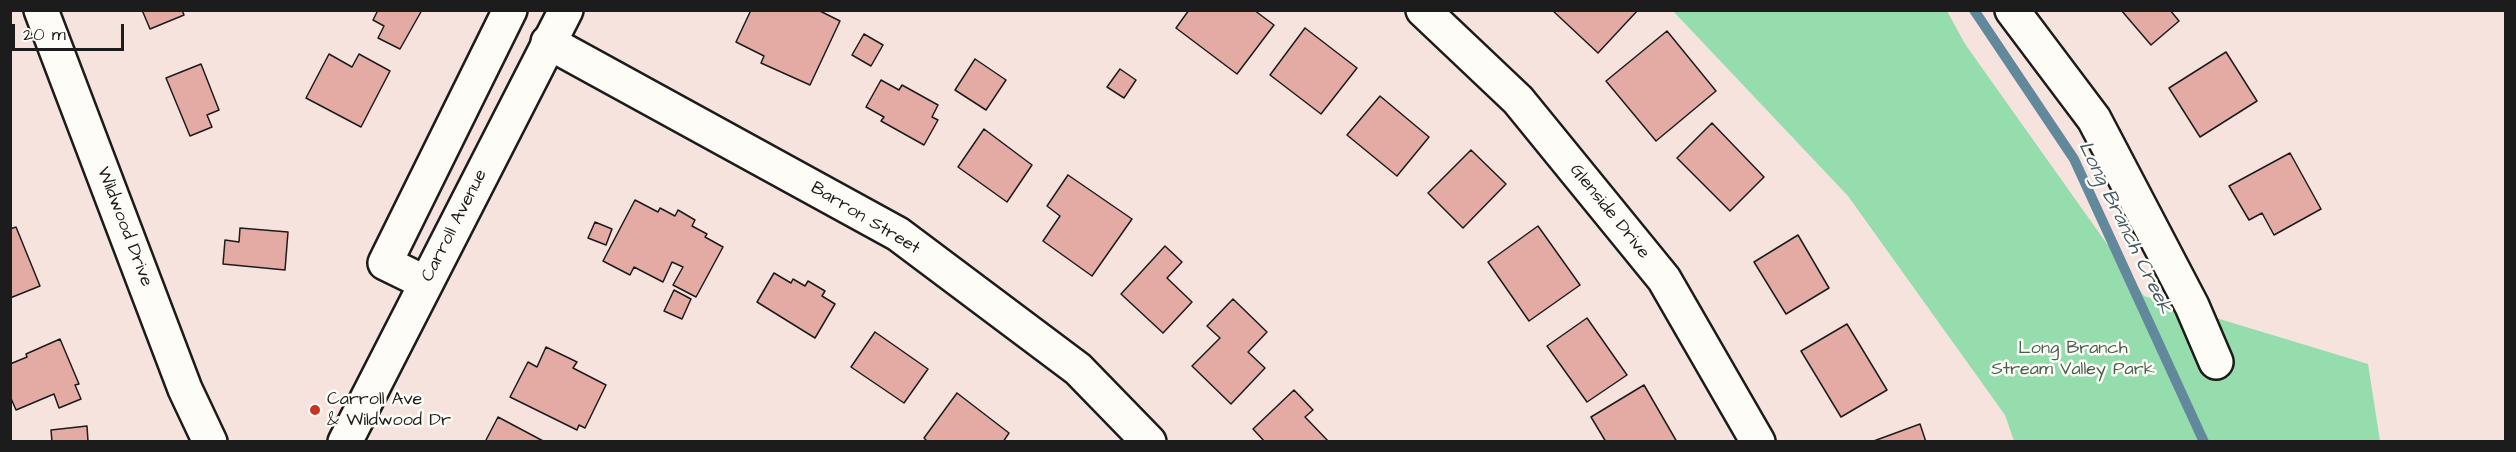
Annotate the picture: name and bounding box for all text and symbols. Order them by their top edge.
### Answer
scale bar [15,12,128,50]
text: 20 m [23,22,66,47]
water label: Long Branch Creek [2072,138,2176,318]
street label: Glenside Drive [1564,160,1654,264]
street label: Wildwood Drive [91,164,157,290]
street label: Carroll Avenue [417,166,493,286]
street label: Barron Street [806,178,924,260]
park label: Long Branch Stream Valley Park [1991,338,2155,380]
place label: Carroll Ave & Wildwood Dr [327,389,451,432]
marker: Carroll Ave & Wildwood Dr [308,403,322,417]

